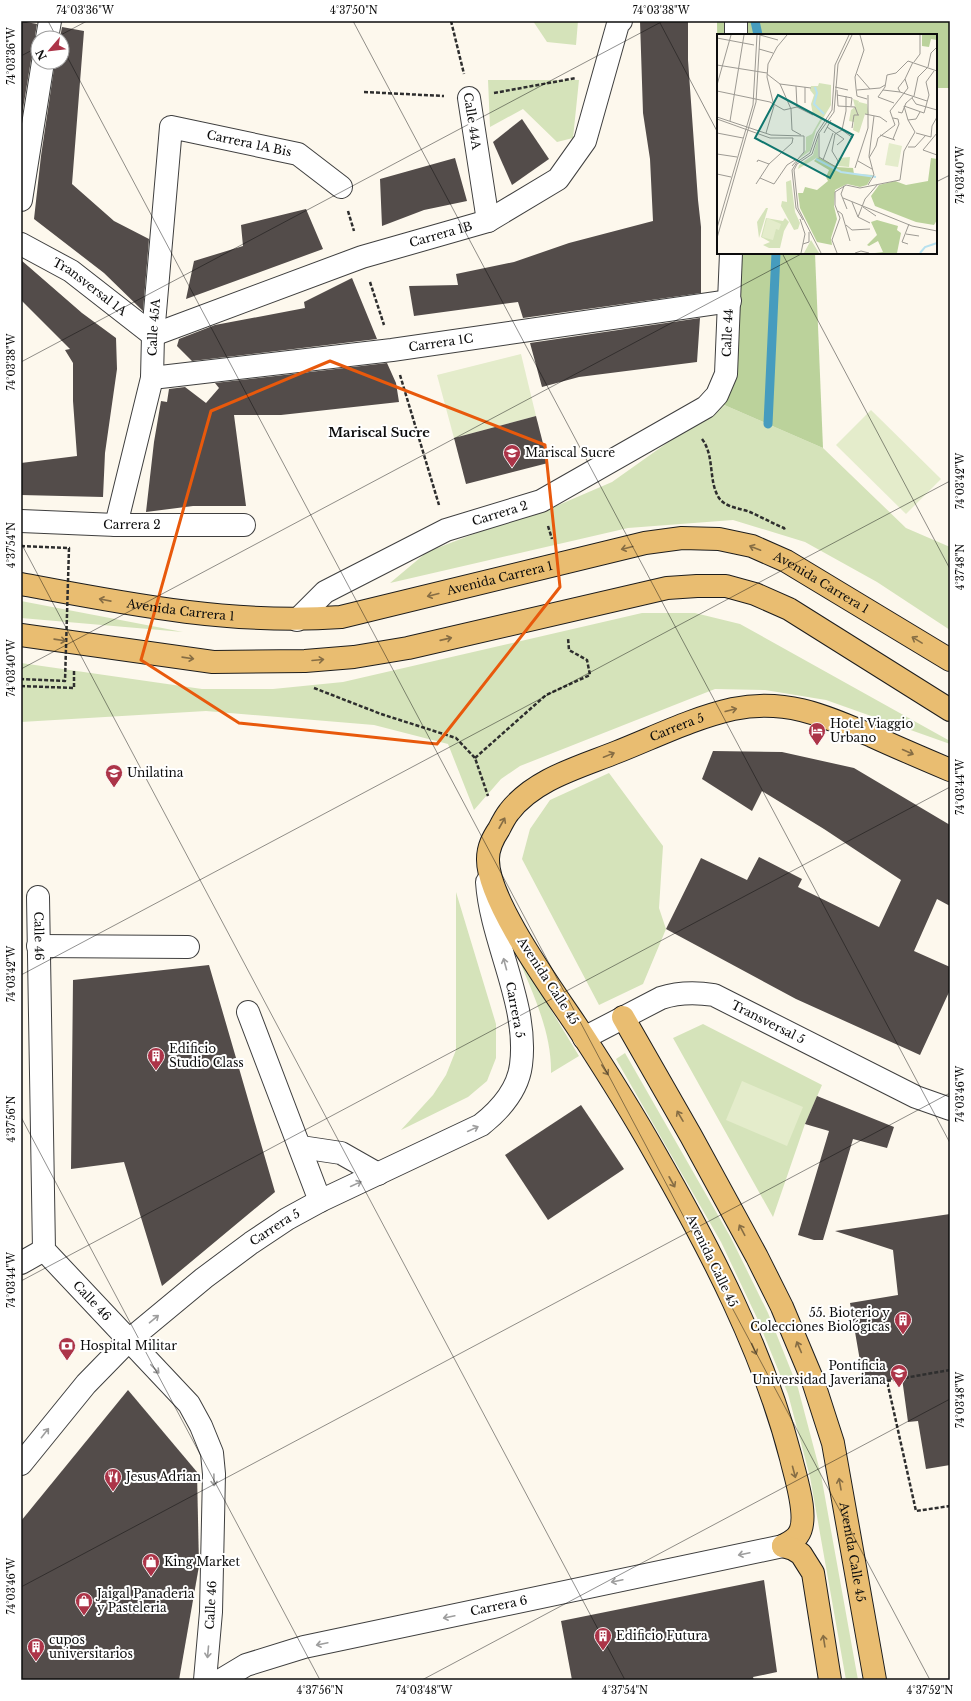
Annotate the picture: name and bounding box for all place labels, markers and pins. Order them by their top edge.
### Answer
school or university icon: Mariscal Sucre [502,443,522,468]
place label: Mariscal Sucre [525,445,615,460]
place label: Hotel Viaggio Urbano [830,716,913,745]
hotel icon: Hotel Viaggio Urbano [807,721,827,746]
school or university icon: Unilatina [104,763,124,788]
place label: Unilatina [127,765,184,780]
place label: Edificio Studio Class [169,1041,244,1070]
building icon: Edificio Studio Class [146,1046,166,1071]
place label: 55. Bioterio y Colecciones Biológicas [750,1305,890,1334]
building icon: 55. Bioterio y Colecciones Biológicas [893,1310,913,1335]
bank icon: Hospital Militar [57,1336,77,1361]
place label: Hospital Militar [80,1338,177,1353]
place label: Pontificia Universidad Javeriana [752,1358,886,1387]
school or university icon: Pontificia Universidad Javeriana [889,1363,909,1388]
restaurant icon: Jesus Adrian [103,1467,123,1492]
place label: Jesus Adrian [124,1469,201,1484]
shop icon: King Market [141,1552,161,1577]
place label: King Market [164,1554,240,1569]
place label: Jaigal Panaderia y Pasteleria [95,1586,195,1615]
shop icon: Jaigal Panaderia y Pasteleria [74,1591,94,1616]
building icon: Edificio Futura [593,1626,613,1651]
place label: Edificio Futura [616,1628,708,1643]
place label: cupos universitarios [49,1632,133,1661]
building icon: cupos universitarios [26,1637,46,1662]

